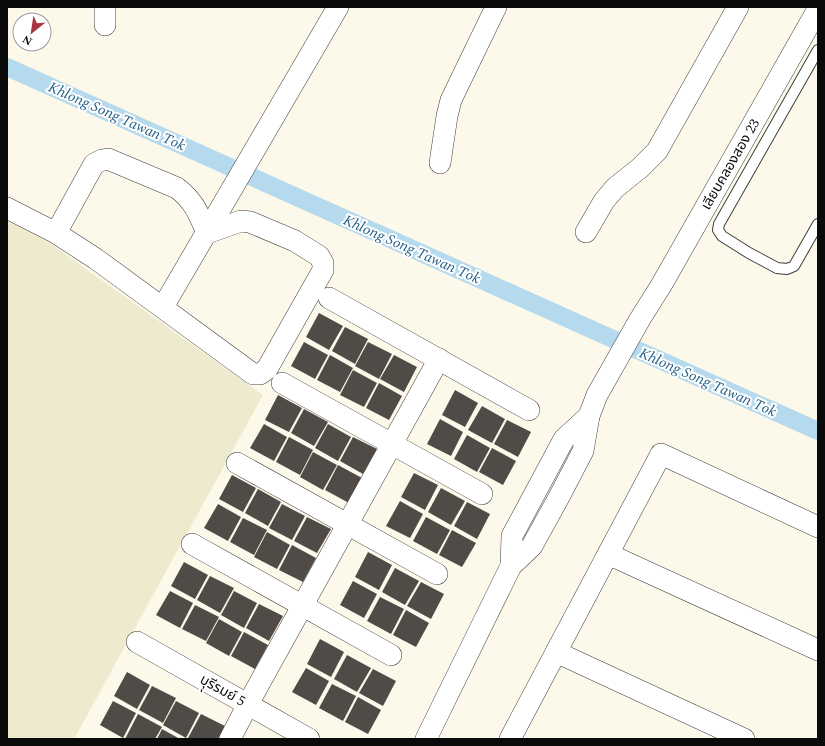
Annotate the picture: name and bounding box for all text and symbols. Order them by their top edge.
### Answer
north arrow [12,12,52,52]
text: N [19,31,35,50]
water label: Khlong Song Tawan Tok [44,76,189,157]
street label: เลียบคลองสอง 23 [696,115,765,214]
water label: Khlong Song Tawan Tok [339,209,484,290]
water label: Khlong Song Tawan Tok [635,342,780,423]
street label: บุุรีรมย์ 5 [195,669,250,713]

